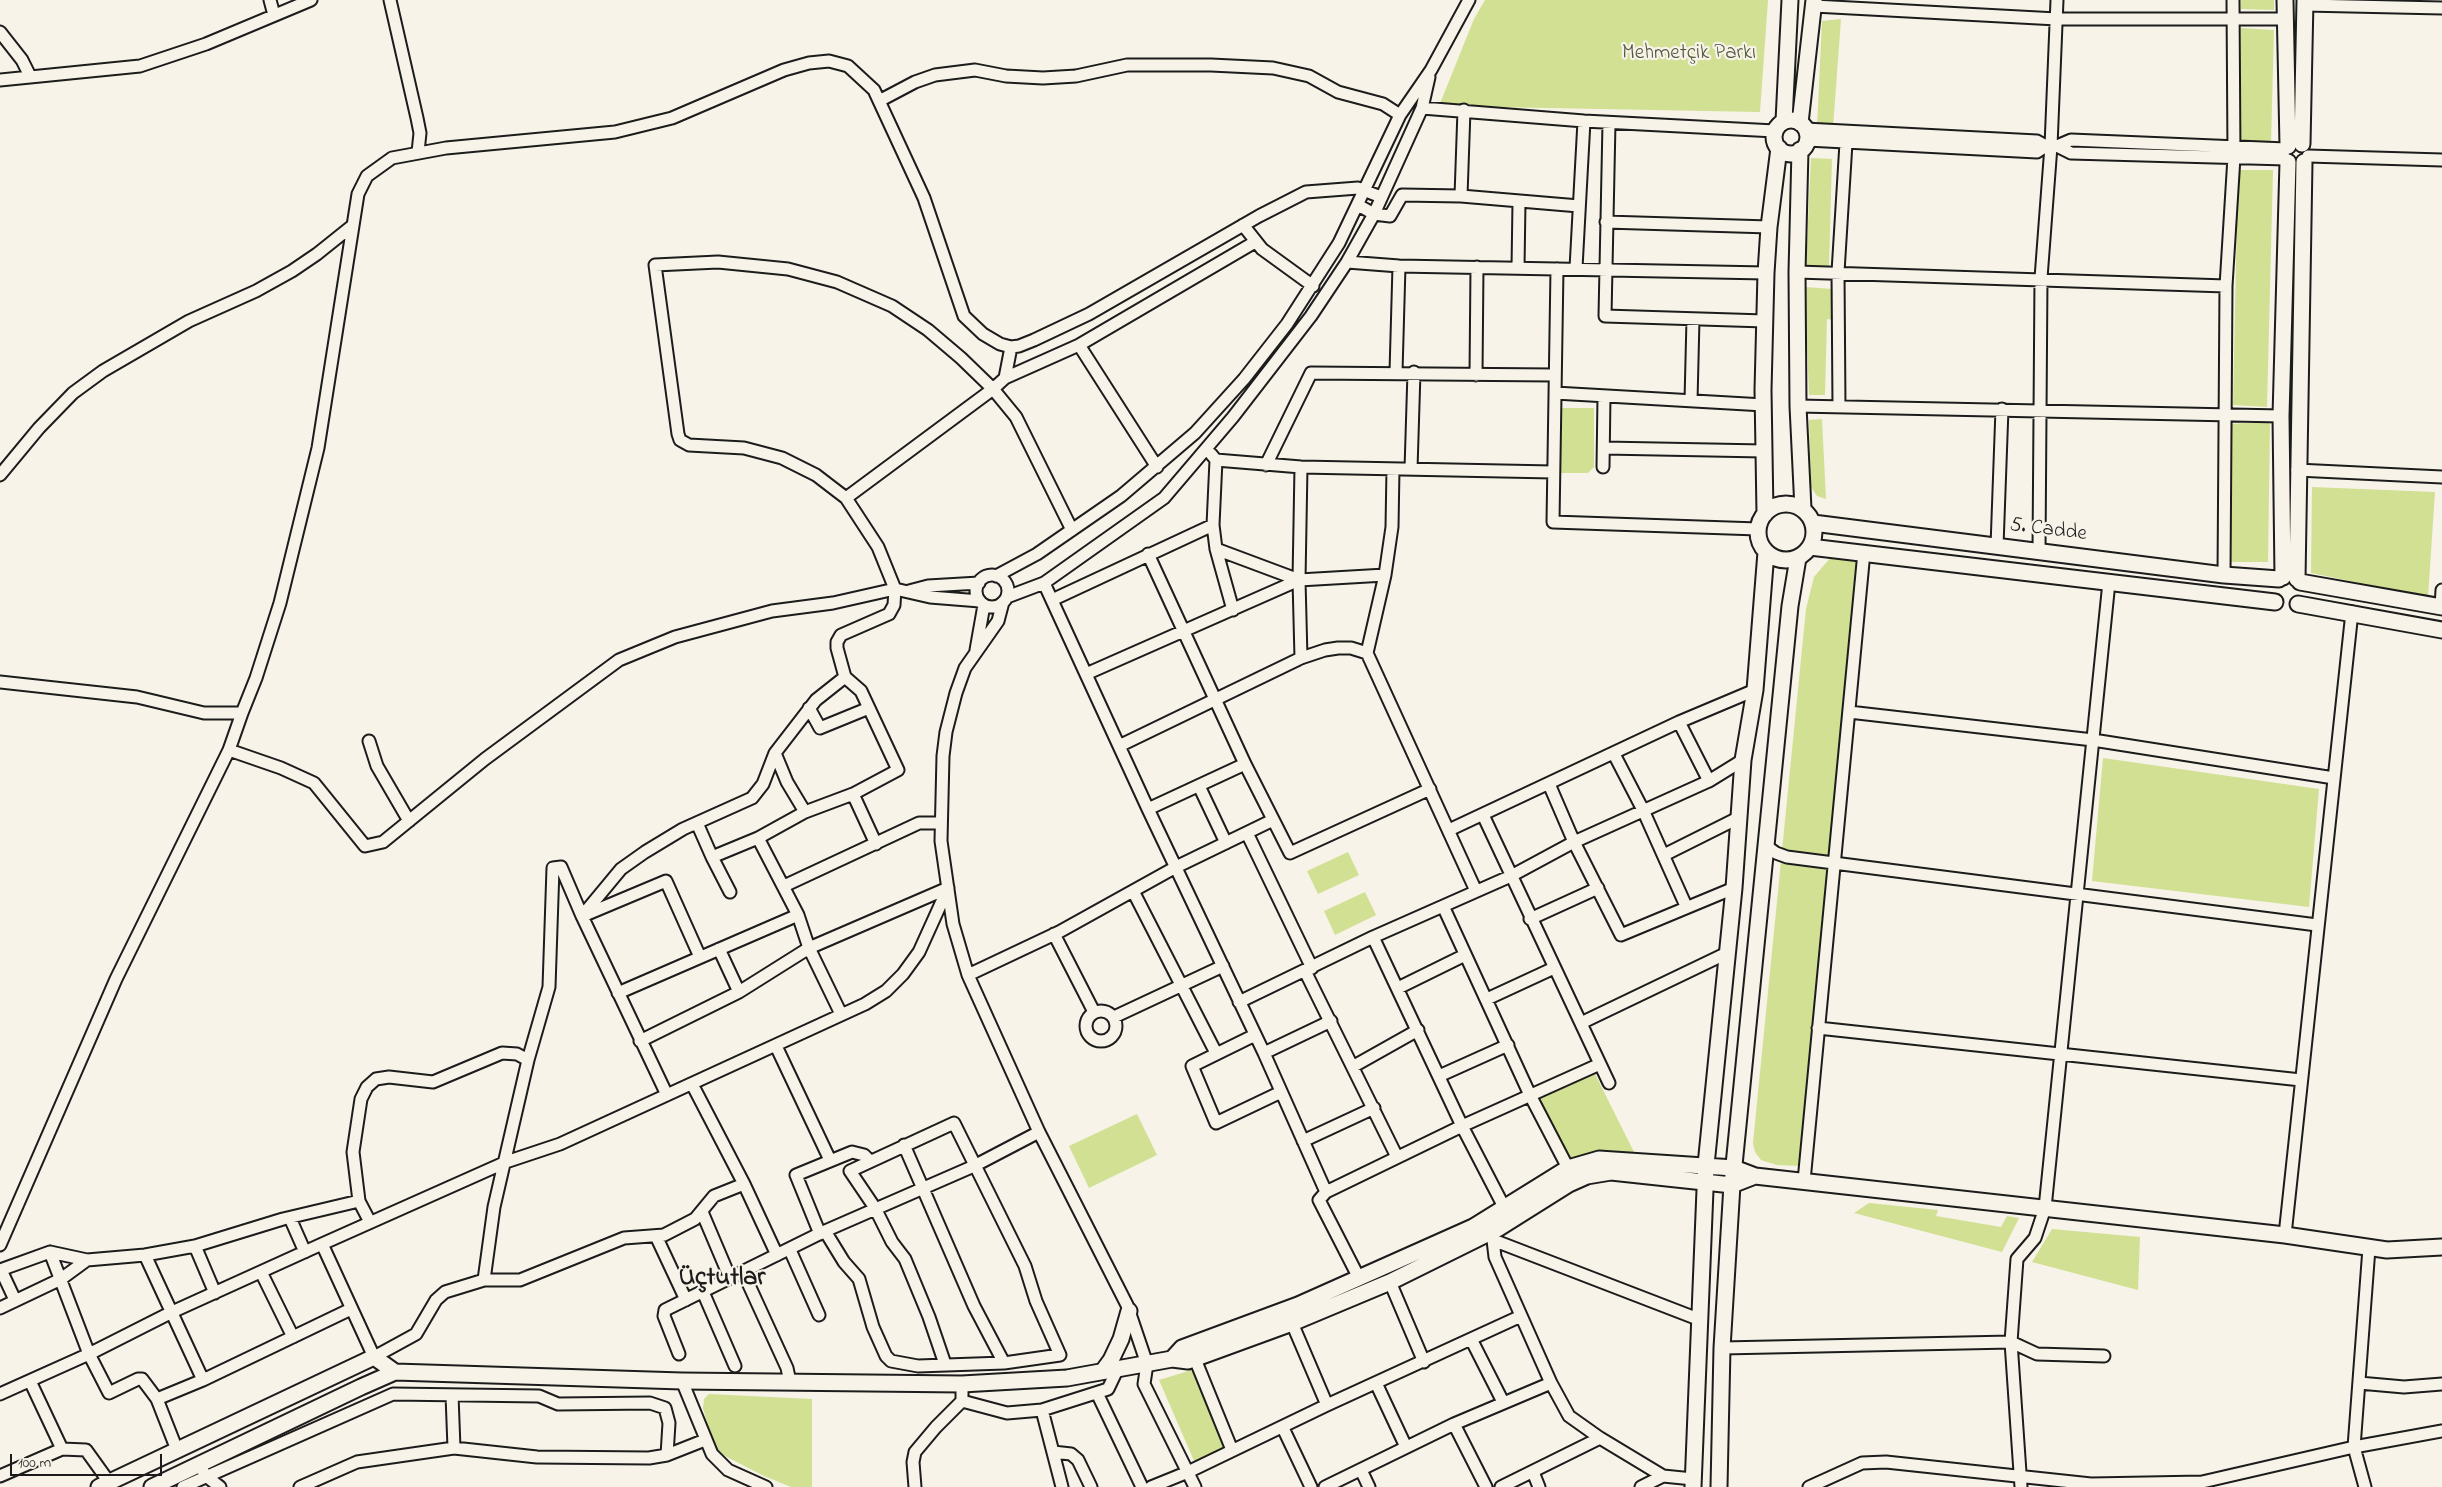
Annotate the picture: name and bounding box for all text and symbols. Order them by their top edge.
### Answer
park label: Mehmetçik Parkı [1622,42,1756,68]
street label: 5. Cadde [2008,514,2088,548]
district label: Üçtutlar [679,1264,765,1296]
scale bar [12,1444,165,1476]
text: 100 m [18,1452,51,1474]

